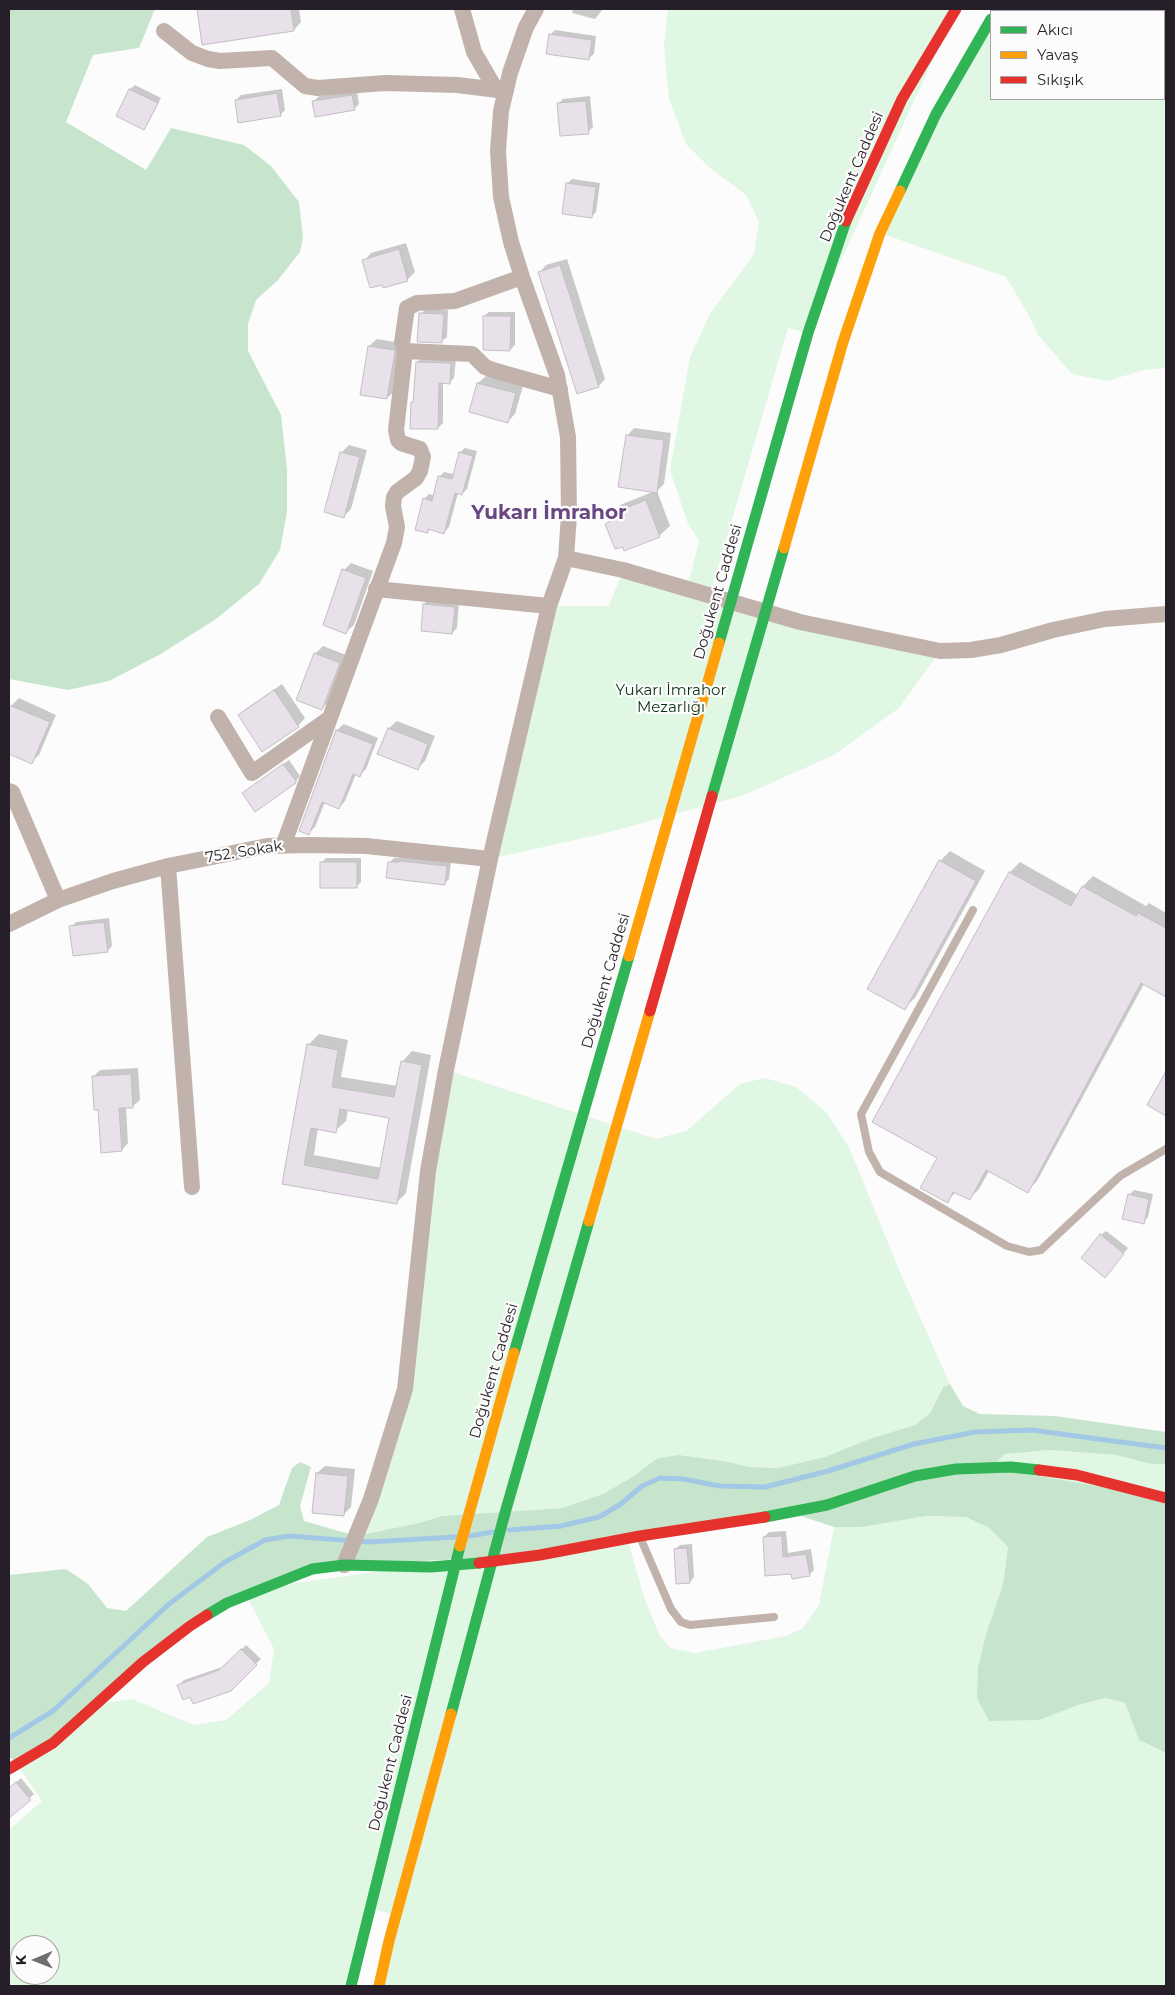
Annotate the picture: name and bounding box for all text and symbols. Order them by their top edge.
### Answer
legend [990,10,1165,100]
text: Akıcı [1037,20,1073,39]
text: Yavaş [1037,45,1078,64]
text: Sıkışık [1037,70,1083,89]
street label: Doğukent Caddesi [816,109,888,245]
district label: Yukarı İmrahor [471,501,627,525]
street label: Doğukent Caddesi [690,522,746,662]
park label: Yukarı İmrahor Mezarlığı [616,682,726,717]
street label: 752. Sokak [204,837,284,867]
street label: Doğukent Caddesi [578,911,634,1051]
street label: Doğukent Caddesi [466,1301,522,1441]
street label: Doğukent Caddesi [365,1693,417,1833]
north arrow [10,1935,60,1985]
text: K [12,1955,30,1966]

